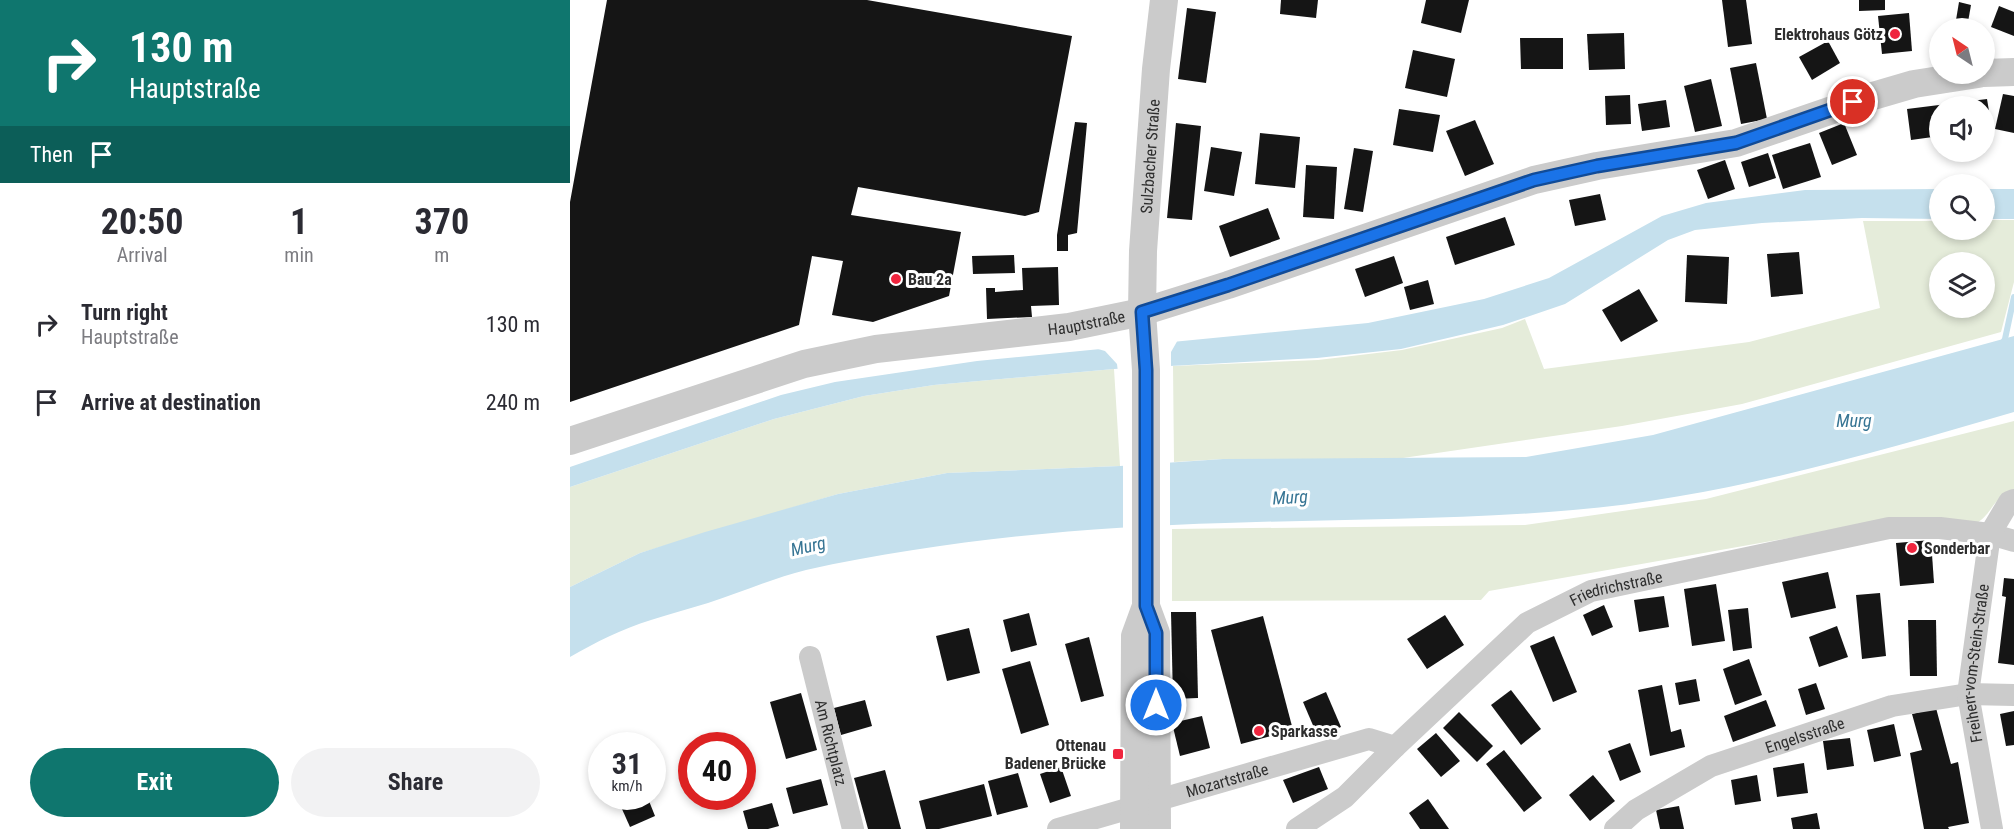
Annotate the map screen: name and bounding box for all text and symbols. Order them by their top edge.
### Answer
north arrow [1929,18,1995,84]
map controls [1929,18,1995,318]
text: 130 m [129,23,234,72]
icon: right [30,24,108,102]
place label: Elektrohaus Götz [1774,25,1883,44]
marker: Elektrohaus Götz [1888,27,1902,41]
text: Hauptstraße [129,73,261,105]
pin [1827,76,1878,127]
icon: arrive [1836,85,1869,118]
button: sound [1929,96,1995,162]
street label: Sulzbacher Straße [1136,99,1163,214]
icon: arrive [85,138,118,171]
text: Then [30,142,73,167]
button: search [1929,174,1995,240]
text: 20:50 [101,201,183,243]
text: 1 [290,201,308,243]
text: 370 [415,201,469,243]
text: Arrival [117,243,168,267]
text: min [284,243,314,267]
text: m [434,243,449,267]
button: layers [1929,252,1995,318]
place label: Bau 2a [908,270,952,289]
marker: Bau 2a [889,272,903,286]
text: Turn right [81,300,168,325]
street label: Hauptstraße [1047,306,1127,339]
icon: right [30,308,63,341]
text: 130 m [486,312,540,337]
text: Hauptstraße [81,325,179,349]
icon: arrive [30,386,63,419]
text: Arrive at destination [81,390,261,415]
text: 240 m [486,390,540,415]
water label: Murg [1836,410,1872,431]
water label: Murg [1272,486,1309,508]
water label: Murg [788,532,828,560]
place label: Sonderbar [1924,539,1990,558]
marker: Sonderbar [1905,541,1919,555]
street label: Friedrichstraße [1566,567,1664,610]
street label: Freiherr-vom-Stein-Straße [1958,583,1993,744]
position arrow [1124,673,1188,737]
street label: Am Richtplatz [811,697,851,787]
street label: Engelsstraße [1763,713,1847,757]
place label: Sparkasse [1271,722,1338,741]
marker: Sparkasse [1252,724,1266,738]
speed limit sign: 40 [678,732,756,810]
place label: Ottenau Badener Brücke [1005,736,1106,773]
text: 31 [612,746,642,781]
marker: Ottenau Badener Brücke [1111,747,1125,761]
button: Exit [30,748,279,817]
button: Share [291,748,540,817]
street label: Mozartstraße [1184,759,1270,801]
text: km/h [612,777,642,795]

